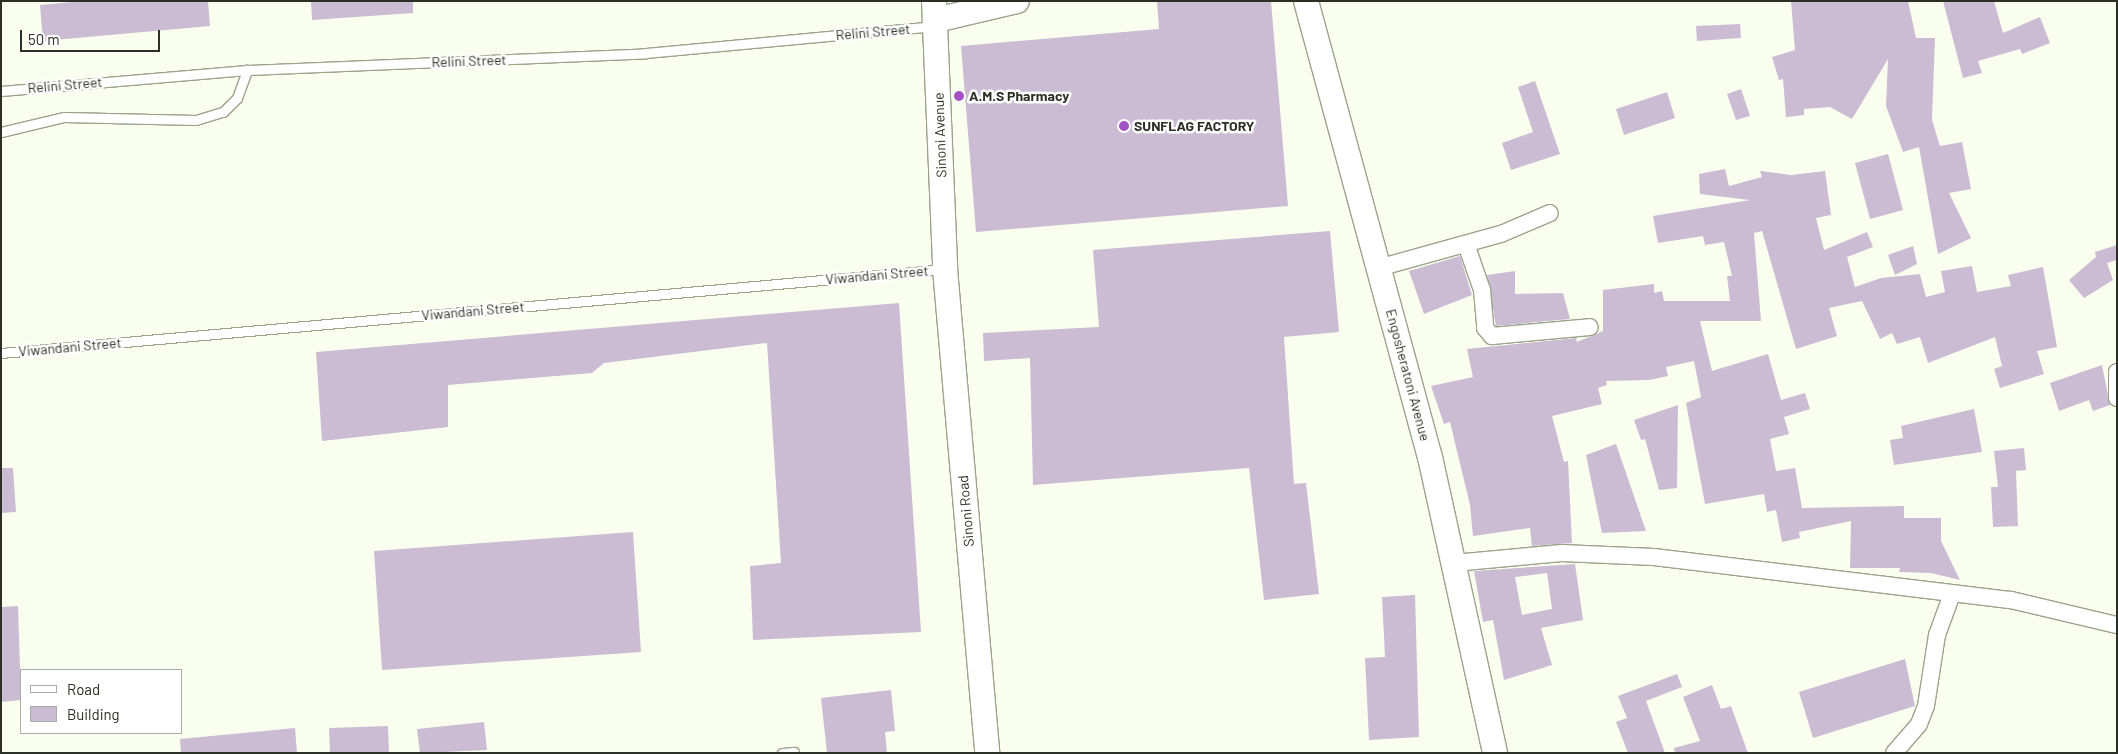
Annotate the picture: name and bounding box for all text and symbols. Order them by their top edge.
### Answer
scale bar [22,20,162,52]
street label: Relini Street [835,20,911,44]
text: 50 m [28,30,60,48]
street label: Relini Street [431,51,507,71]
street label: Relini Street [27,73,103,97]
place label: A.M.S Pharmacy [969,88,1069,104]
marker: A.M.S Pharmacy [953,90,965,102]
street label: Sinoni Avenue [930,92,950,178]
place label: SUNFLAG FACTORY [1134,118,1254,134]
marker: SUNFLAG FACTORY [1118,120,1130,132]
street label: Viwandani Street [825,262,929,288]
street label: Viwandani Street [421,298,525,324]
street label: Engosheratoni Avenue [1382,307,1434,443]
street label: Viwandani Street [18,334,122,360]
street label: Sinoni Road [955,475,977,547]
legend [20,669,182,734]
text: Road [67,680,100,698]
text: Building [67,705,120,723]

